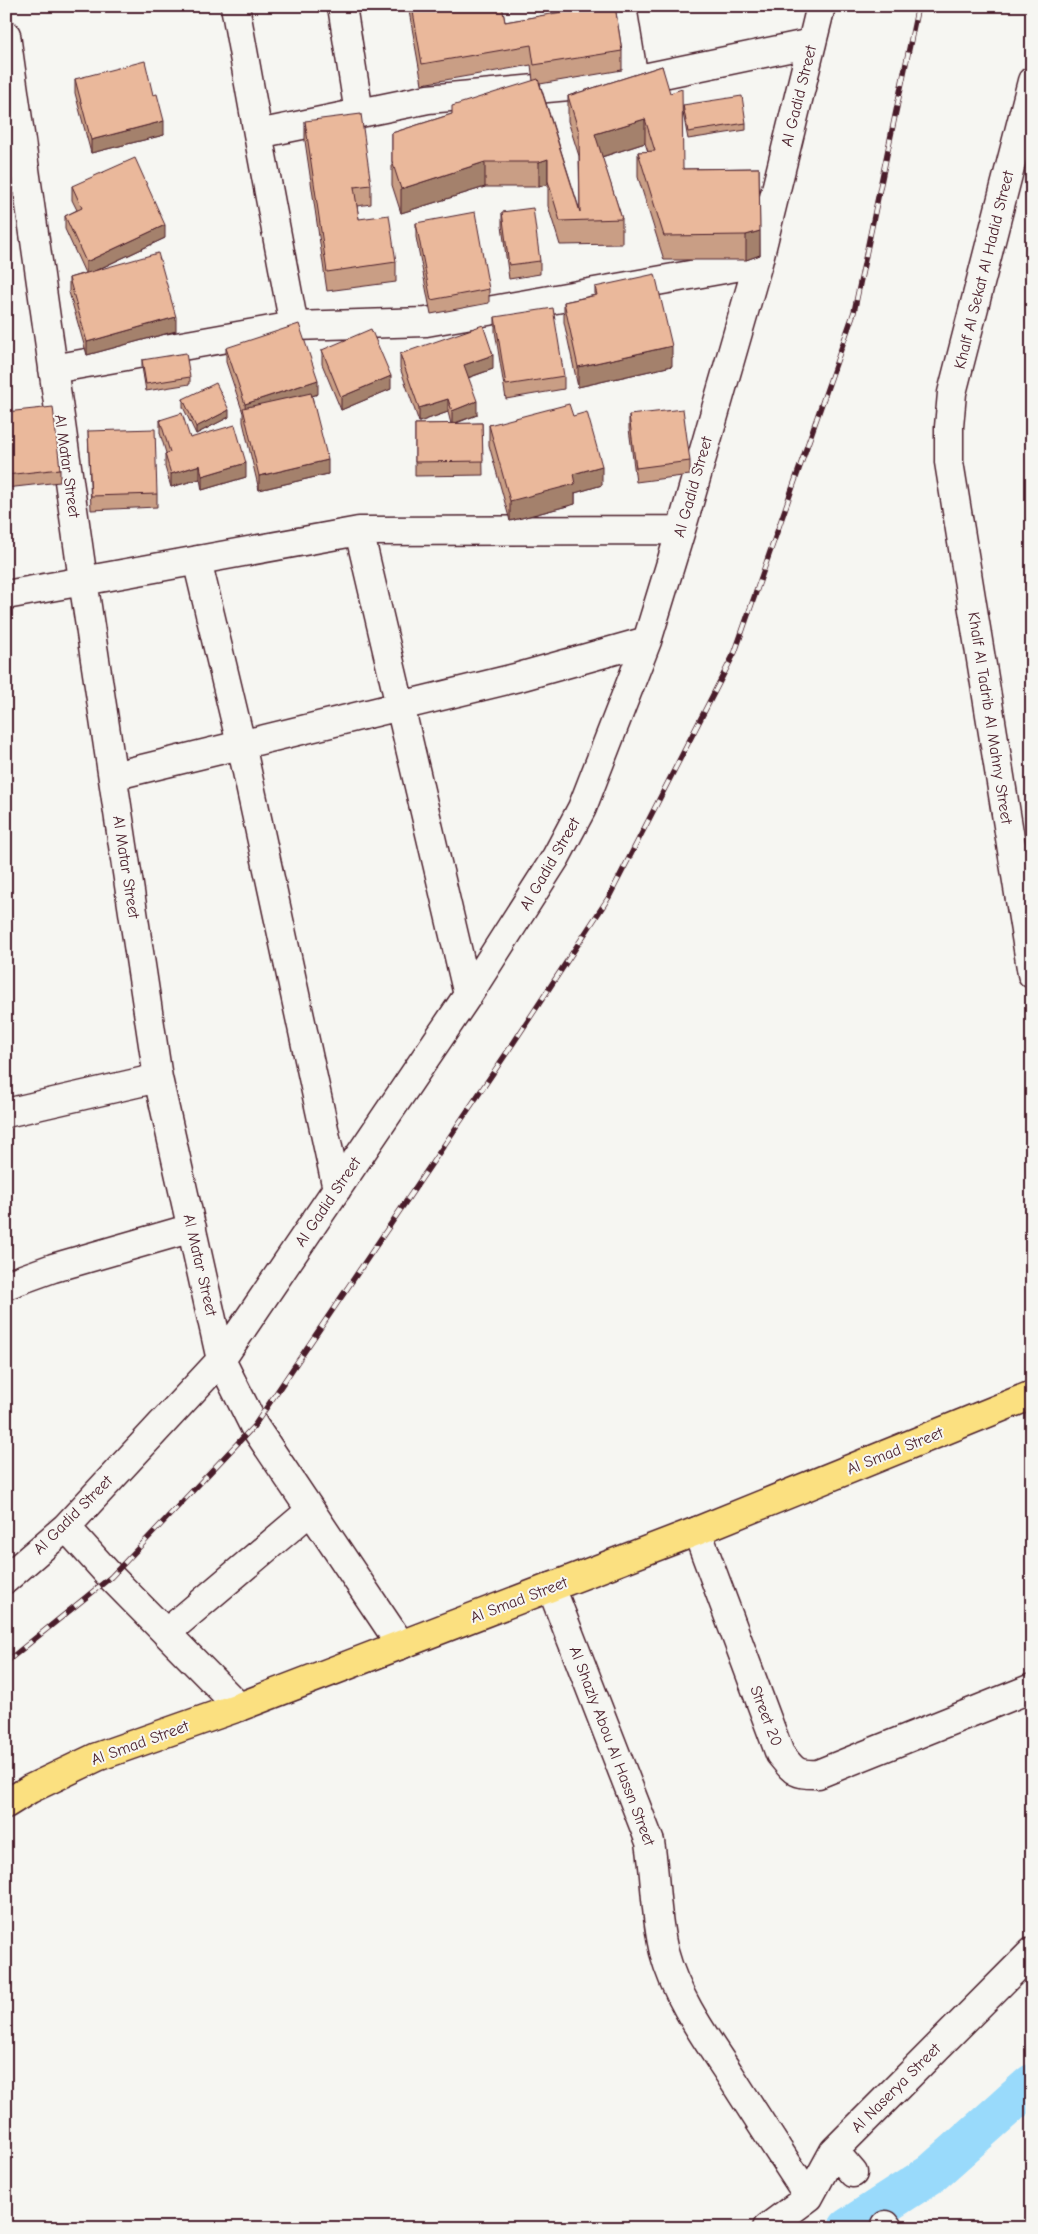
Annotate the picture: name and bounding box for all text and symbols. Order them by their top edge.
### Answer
street label: Al Gadid Street [778,43,820,149]
street label: Khalf Al Sekat Al Hadid Street [951,169,1017,371]
street label: Al Matar Street [51,413,83,519]
street label: Al Gadid Street [670,434,716,539]
street label: Khalf Al Tadrib Al Mahny Street [964,611,1016,826]
street label: Al Matar Street [109,814,143,920]
street label: Al Gadid Street [516,814,584,913]
street label: Al Gadid Street [291,1154,365,1250]
street label: Al Matar Street [180,1212,221,1318]
street label: Al Smad Street [844,1423,946,1479]
street label: Al Gadid Street [30,1472,116,1558]
street label: Al Smad Street [468,1573,570,1627]
street label: Al Shazly Abou Al Hassn Street [566,1644,659,1849]
street label: Street 20 [746,1683,786,1749]
street label: Al Smad Street [89,1717,192,1769]
street label: Al Naserya Street [848,2039,945,2136]

